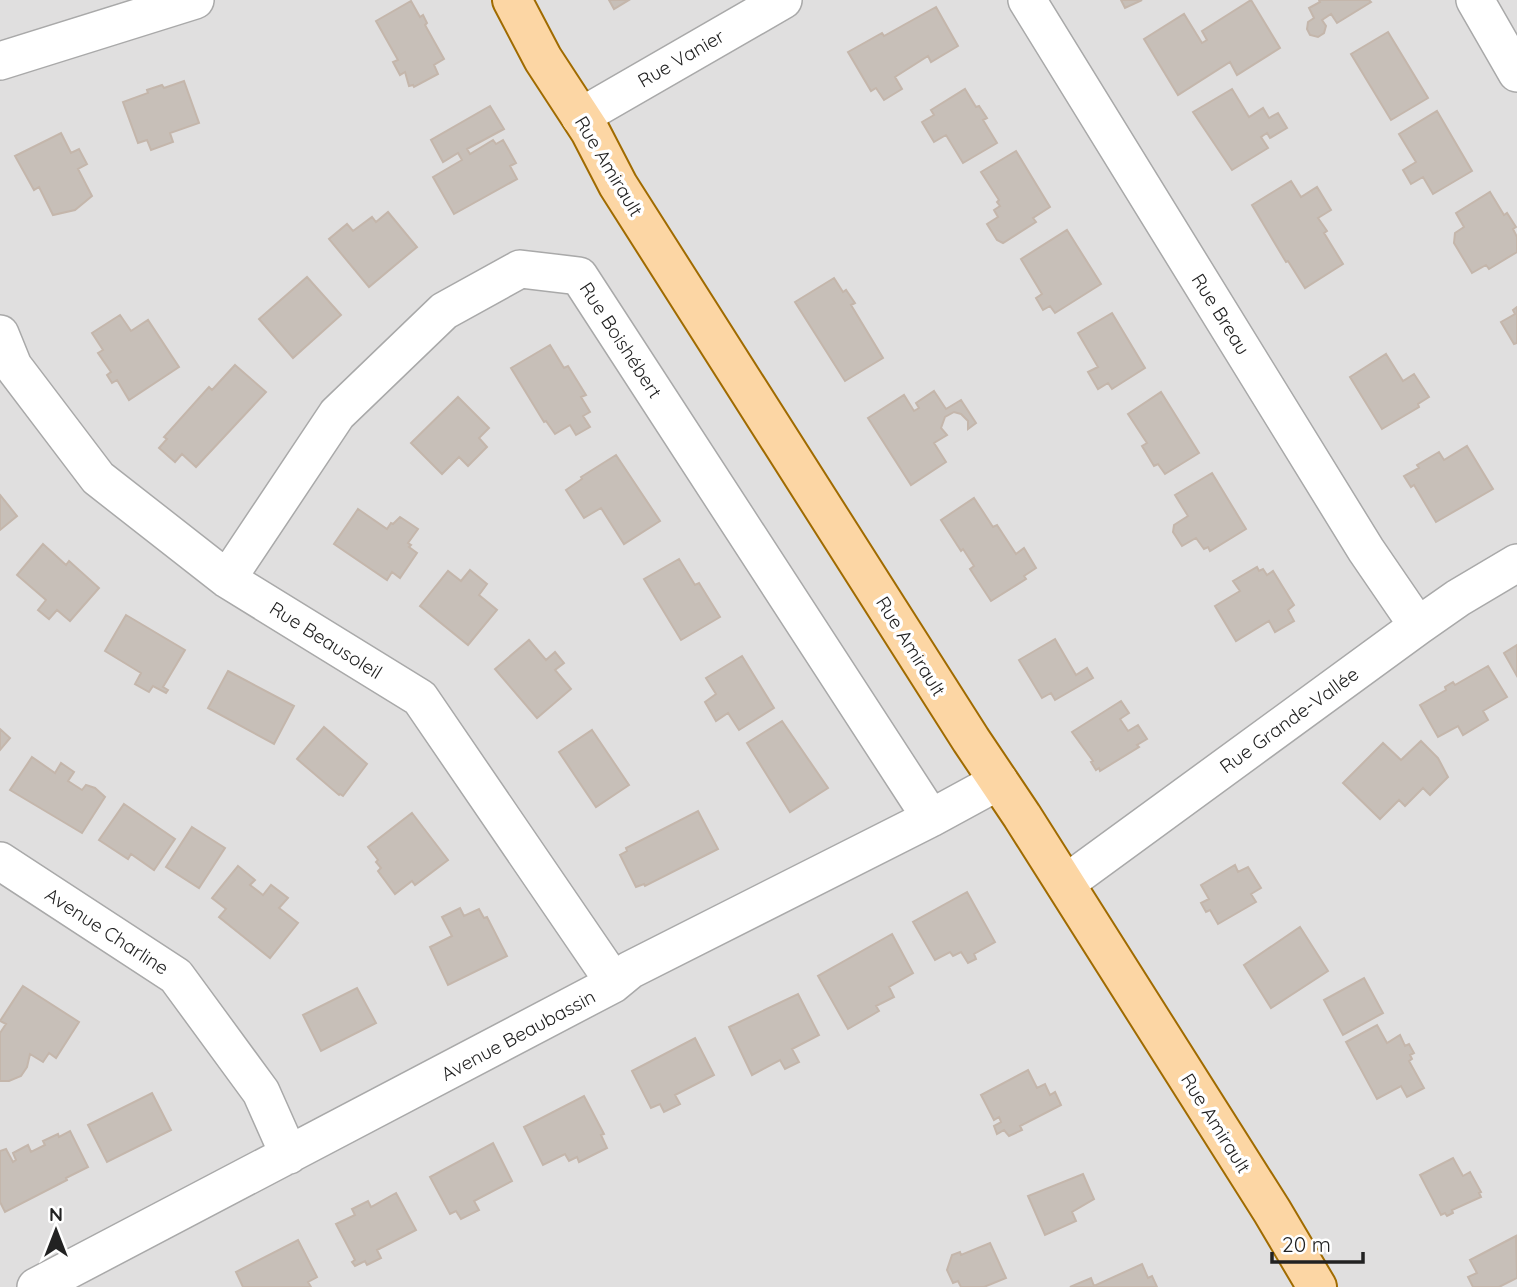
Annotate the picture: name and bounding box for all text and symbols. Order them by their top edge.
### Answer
street label: Rue Vanier [633,23,729,92]
street label: Rue Amirault [570,111,648,221]
street label: Rue Breau [1187,269,1255,359]
street label: Rue Boishébert [575,277,667,403]
street label: Rue Amirault [871,592,951,700]
street label: Rue Beausoleil [265,596,387,684]
street label: Rue Grande-Vallée [1215,662,1363,778]
street label: Avenue Charline [41,882,173,980]
street label: Avenue Beaubassin [437,984,599,1086]
street label: Rue Amirault [1176,1069,1256,1177]
north arrow [21,1196,91,1266]
text: N [49,1202,63,1226]
scale bar [1272,1220,1363,1264]
text: 20 m [1282,1231,1331,1257]

